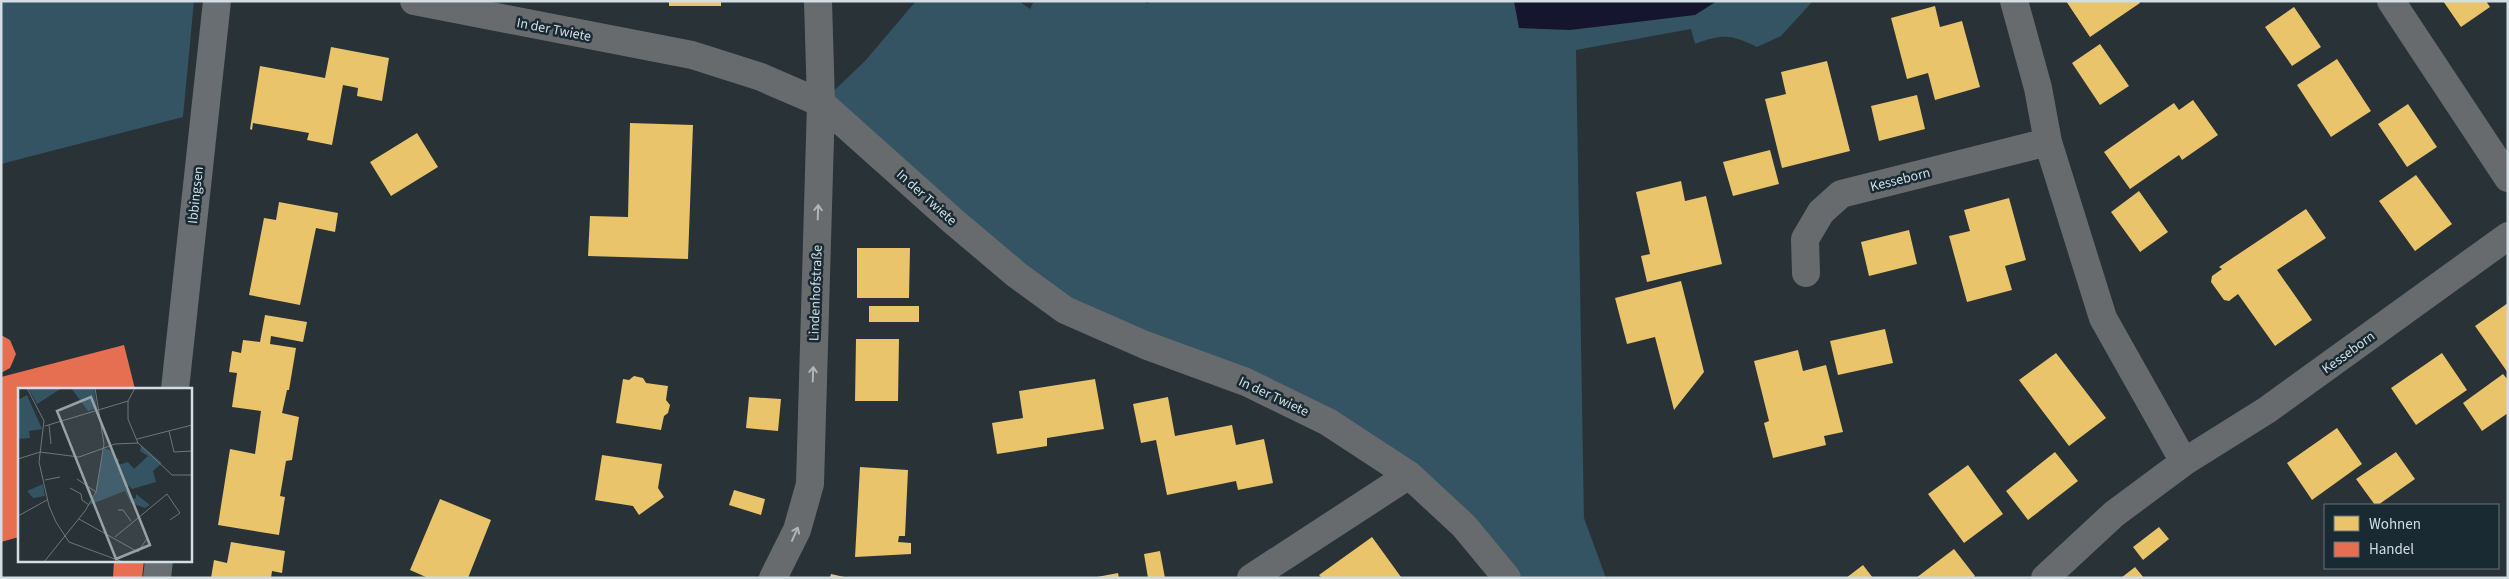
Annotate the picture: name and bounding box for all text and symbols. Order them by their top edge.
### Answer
street label: In der Twiete [515,13,593,47]
street label: Kesseborn [1868,163,1932,197]
street label: Ibbingsen [183,165,209,225]
street label: In der Twiete [892,165,961,230]
one-way arrow [813,204,823,220]
street label: Lindenhofstraße [804,244,828,342]
street label: Kesseborn [2318,327,2379,379]
one-way arrow [808,366,818,382]
street label: In der Twiete [1235,372,1312,422]
inset map [18,388,191,562]
legend [2324,504,2499,569]
text: Wohnen [2369,514,2421,535]
one-way arrow [790,527,800,542]
text: Handel [2369,539,2414,560]

